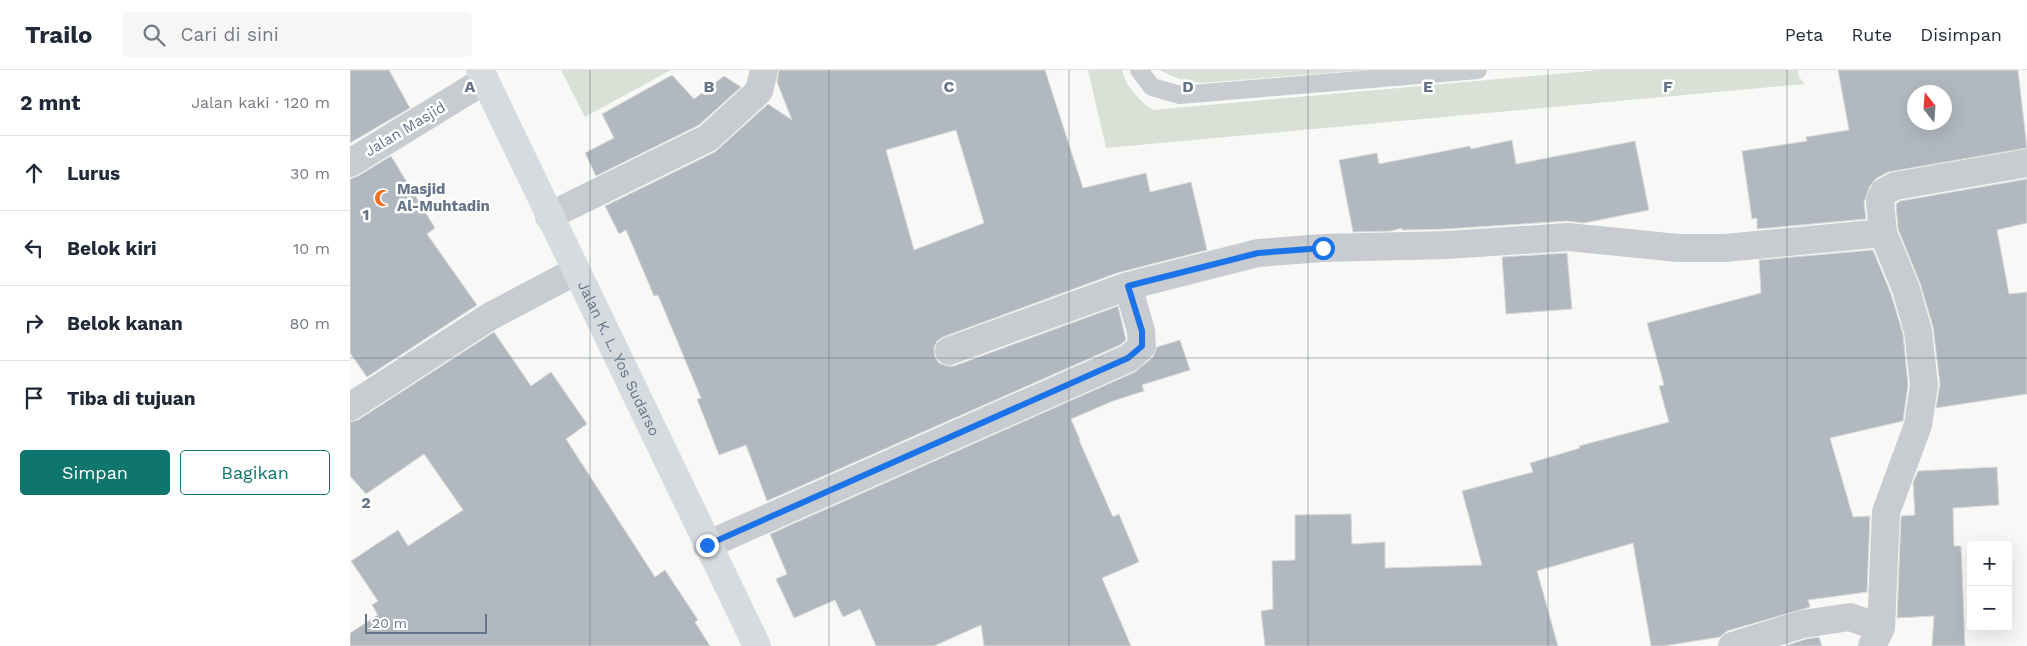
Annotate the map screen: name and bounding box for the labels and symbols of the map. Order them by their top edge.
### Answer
text: A [465,77,476,96]
text: B [704,77,715,96]
text: C [944,77,955,96]
text: D [1182,77,1194,96]
text: E [1423,77,1433,96]
text: F [1663,77,1673,96]
north arrow [1907,85,1952,130]
street label: Jalan Masjid [361,98,449,160]
place label: Masjid Al-Muhtadin [397,180,490,215]
mosque icon: Masjid Al-Muhtadin [373,188,393,208]
text: 1 [363,205,369,224]
route start [1312,237,1335,260]
street label: Jalan K. L. Yos Sudarso [574,278,664,439]
text: 2 [361,493,371,512]
route end [696,534,719,557]
scale bar [365,611,488,634]

